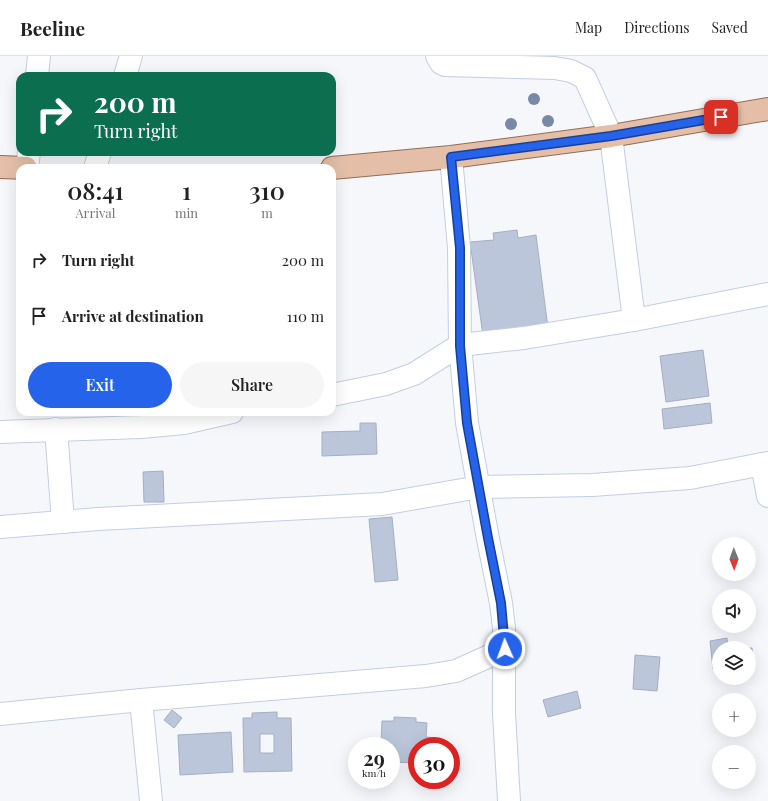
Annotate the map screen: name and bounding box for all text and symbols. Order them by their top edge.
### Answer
text: Beeline [20,15,85,41]
text: Map [575,18,602,37]
text: Directions [624,18,690,37]
text: Saved [712,18,748,37]
text: 200 m [94,83,177,120]
icon: right [28,88,80,140]
pin [704,100,738,134]
icon: arrive [710,106,732,128]
text: Turn right [94,119,177,143]
text: 08:41 [67,174,124,206]
text: 1 [182,174,191,206]
text: 310 [249,174,285,206]
text: Arrival [75,204,115,221]
text: min [175,204,198,221]
text: m [261,204,273,221]
icon: right [28,249,50,271]
text: Turn right [62,250,135,270]
text: 200 m [282,250,324,270]
icon: arrive [28,305,50,327]
text: Arrive at destination [62,306,204,326]
text: 110 m [287,306,324,326]
button: Exit [28,362,172,408]
button: Share [180,362,324,408]
north arrow [712,537,756,581]
map controls [712,537,756,789]
button: sound [712,589,756,633]
position arrow [484,628,526,670]
button: layers [712,641,756,685]
button: + [712,693,756,737]
speed limit sign: 30 [408,737,460,789]
text: 29 [363,744,385,771]
button: − [712,745,756,789]
text: km/h [362,766,386,780]

